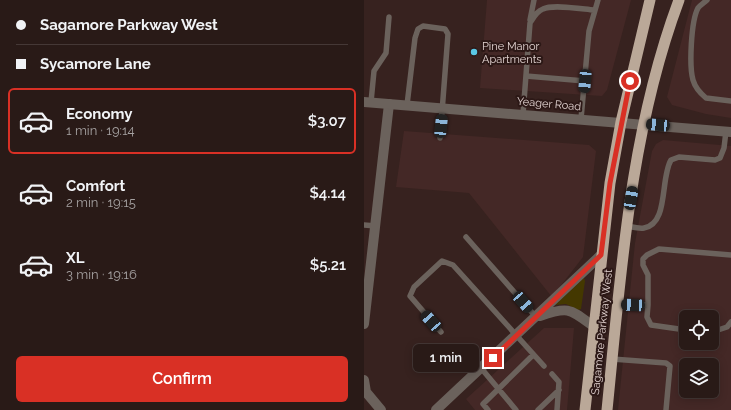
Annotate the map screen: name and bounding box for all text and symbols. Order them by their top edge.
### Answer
text: Sagamore Parkway West [40,16,218,34]
place label: Pine Manor Apartments [482,40,542,66]
marker: Pine Manor Apartments [469,47,479,57]
text: Sycamore Lane [40,55,151,73]
car [578,69,592,93]
route start [621,72,639,90]
street label: Yeager Road [516,95,582,113]
icon: car [18,103,54,139]
text: Economy [66,105,133,123]
text: $3.07 [308,112,346,130]
car [434,113,448,139]
car [646,118,670,132]
text: 1 min · 19:14 [66,123,135,138]
icon: car [18,175,54,211]
text: Comfort [66,177,125,195]
text: $4.14 [309,184,346,202]
car [623,185,639,211]
text: 2 min · 19:15 [66,195,136,210]
icon: car [18,247,54,283]
text: XL [66,249,84,267]
text: $5.21 [310,256,346,274]
text: 3 min · 19:16 [66,267,137,282]
street label: Sagamore Parkway West [589,268,615,396]
car [511,289,535,315]
car [621,298,645,312]
car [419,308,443,334]
map controls [679,310,719,398]
button: locate [679,310,719,350]
callout: 1 min [413,344,479,372]
route end [484,349,502,367]
text: 1 min [430,350,462,365]
button: Confirm [16,356,348,402]
button: layers [679,358,719,398]

